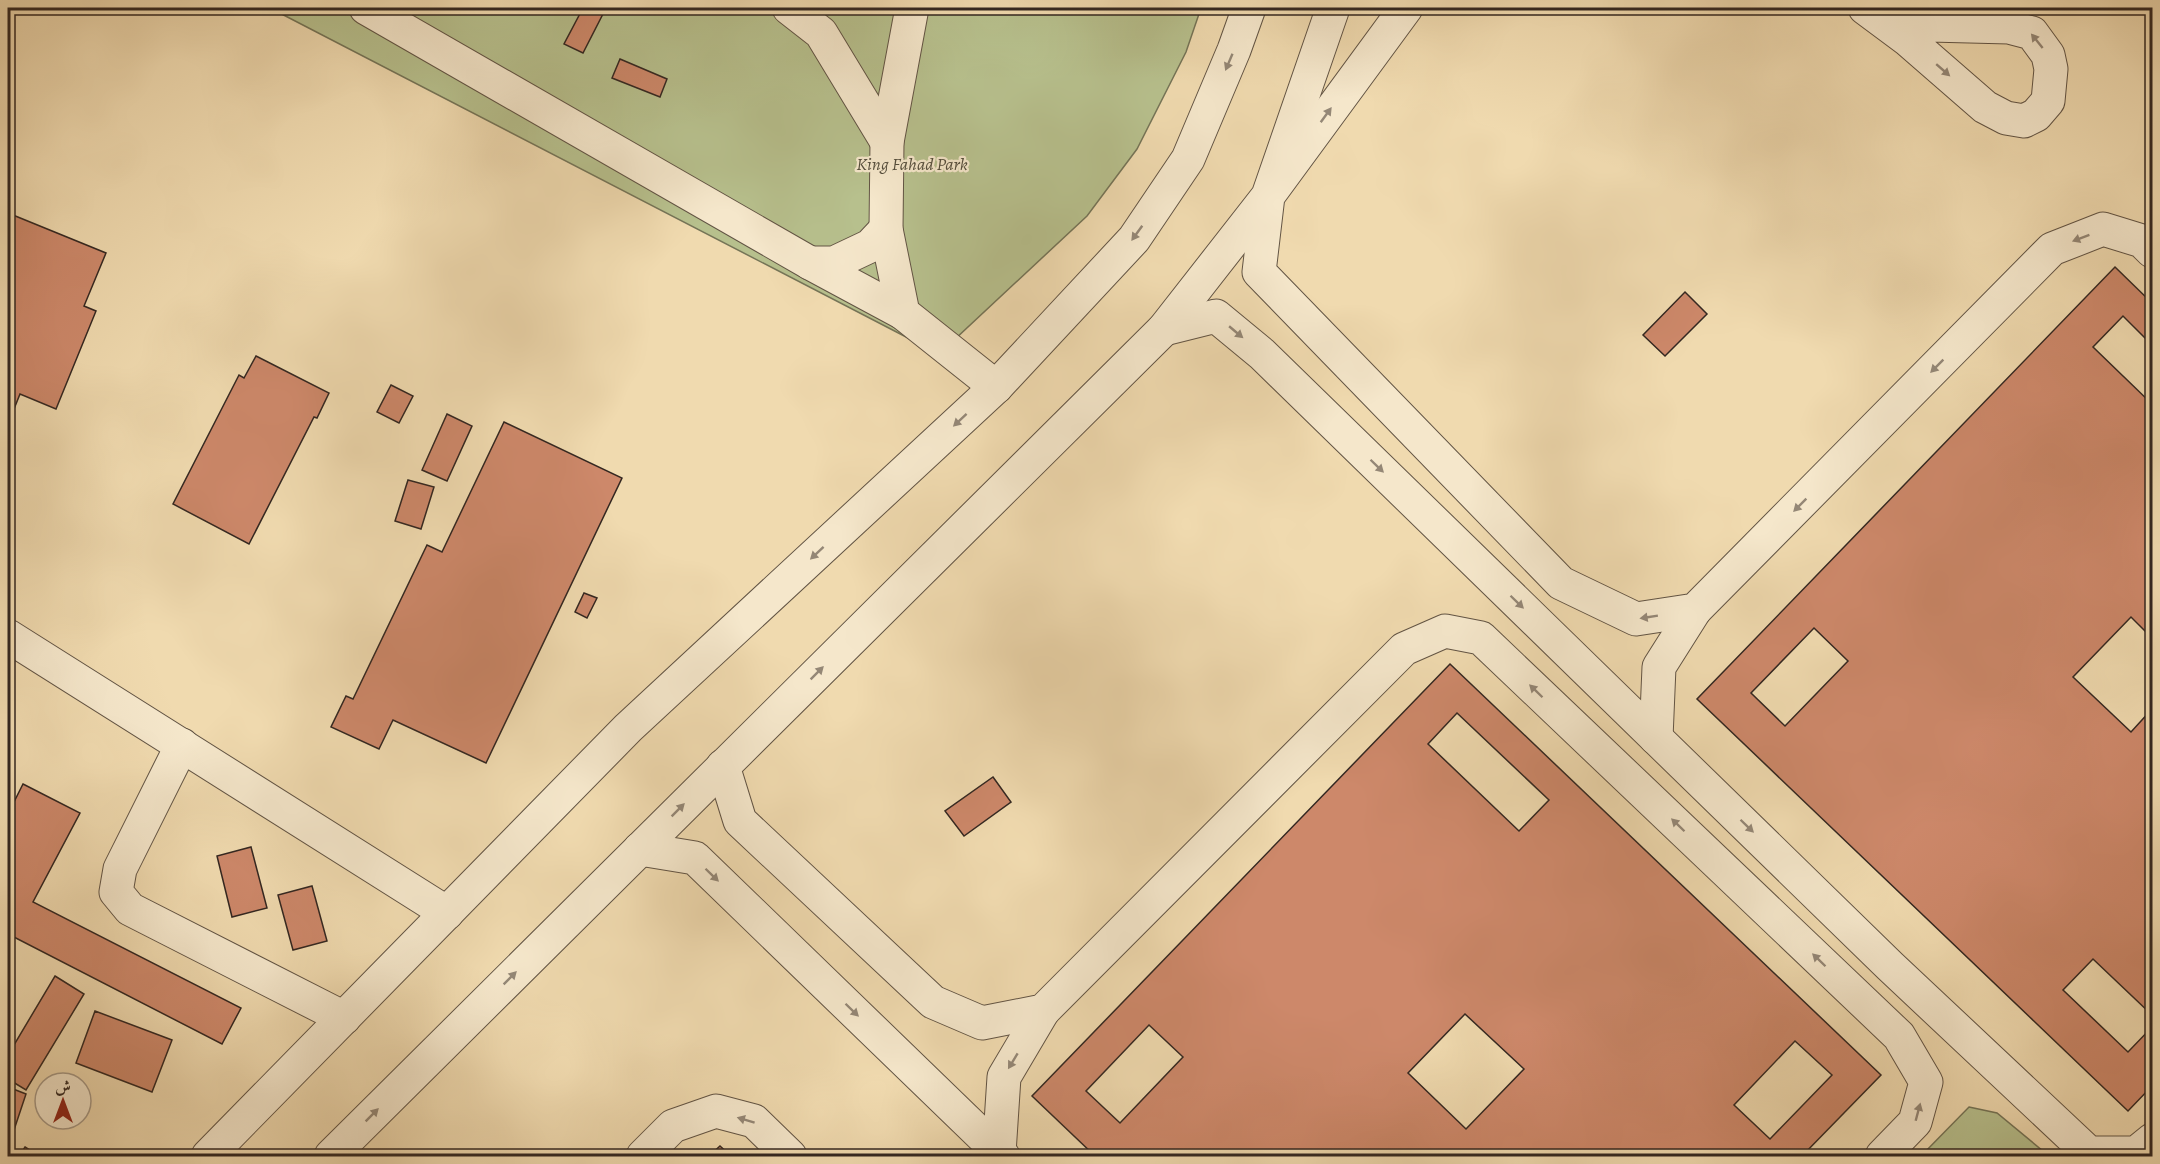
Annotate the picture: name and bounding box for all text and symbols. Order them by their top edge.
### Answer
one-way arrow [2030,33,2043,49]
one-way arrow [1224,54,1234,72]
one-way arrow [1935,63,1950,76]
one-way arrow [1320,107,1332,122]
park label: King Fahad Park [856,152,968,176]
one-way arrow [1131,225,1143,241]
one-way arrow [2071,233,2089,243]
one-way arrow [1228,325,1244,338]
one-way arrow [1930,358,1944,372]
one-way arrow [953,413,968,426]
one-way arrow [1370,459,1385,473]
one-way arrow [1793,497,1807,511]
one-way arrow [810,546,825,559]
one-way arrow [1509,595,1524,609]
one-way arrow [1640,613,1659,622]
one-way arrow [809,666,824,680]
one-way arrow [1529,684,1544,698]
one-way arrow [671,804,685,818]
one-way arrow [1671,819,1685,833]
one-way arrow [1739,819,1754,833]
one-way arrow [704,867,718,881]
one-way arrow [1812,954,1827,967]
one-way arrow [503,971,517,985]
one-way arrow [844,1003,859,1017]
one-way arrow [1008,1053,1019,1069]
north arrow [33,1071,93,1131]
text: ش [55,1076,71,1098]
one-way arrow [1914,1103,1923,1121]
one-way arrow [365,1109,379,1123]
one-way arrow [737,1115,755,1124]

